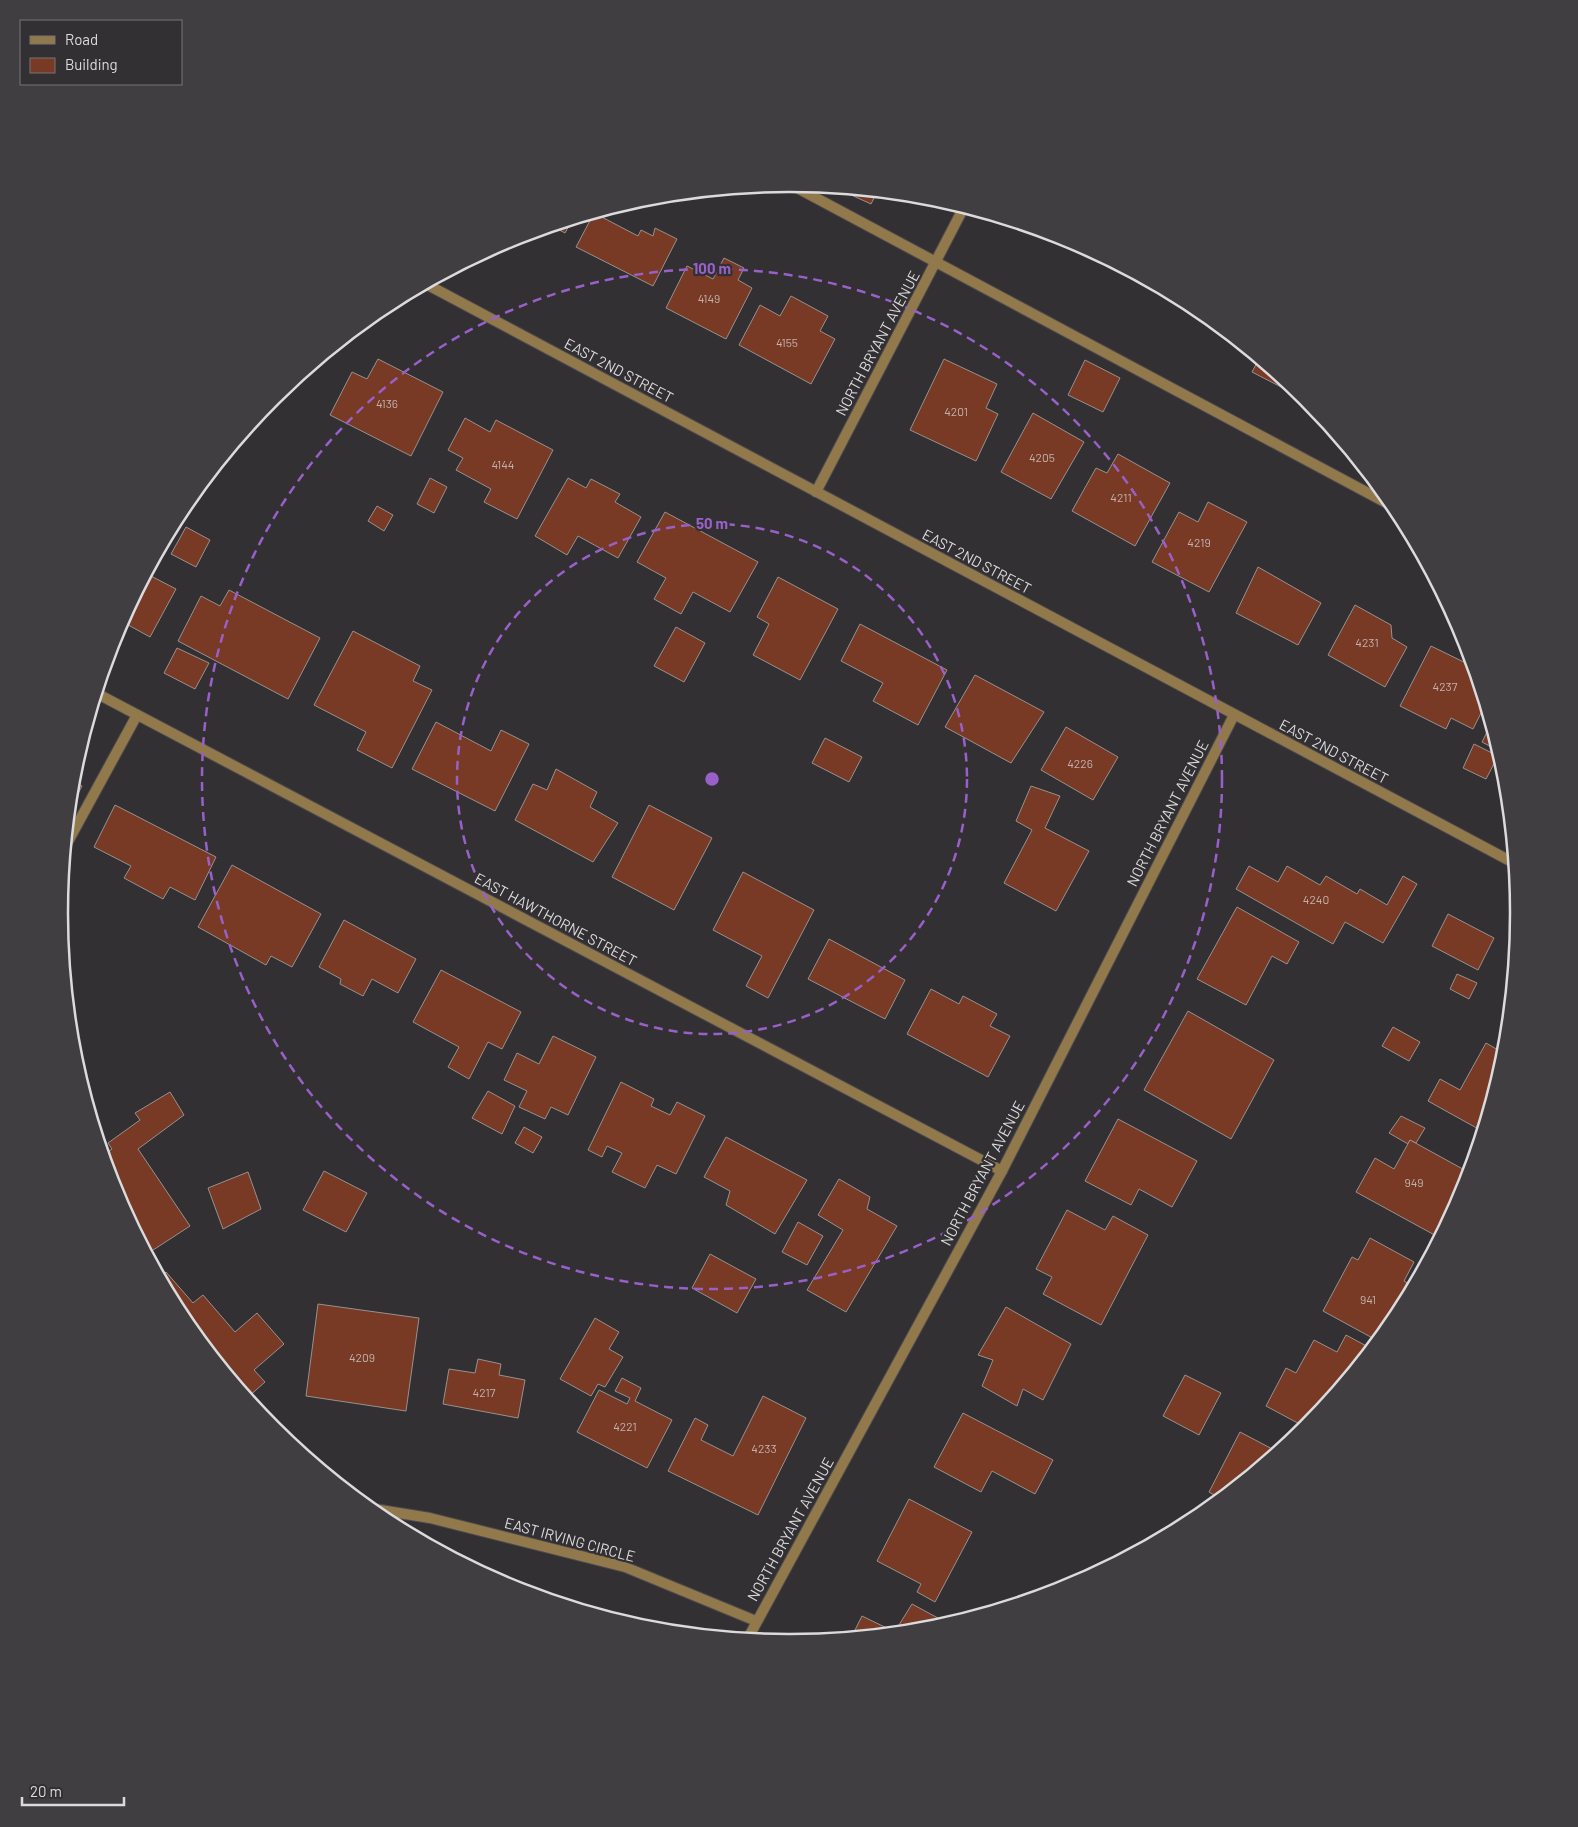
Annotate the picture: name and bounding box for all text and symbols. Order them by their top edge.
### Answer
legend [20,20,182,85]
text: Road [65,30,98,48]
text: Building [65,55,118,73]
text: 100 m [693,259,731,277]
street label: NORTH BRYANT AVENUE [831,267,923,419]
house number: 4149 [698,291,720,305]
street label: EAST 2ND STREET [561,334,677,406]
house number: 4155 [776,335,798,349]
house number: 4136 [376,396,398,410]
house number: 4201 [944,404,968,418]
house number: 4205 [1029,450,1055,464]
house number: 4144 [492,457,514,471]
house number: 4211 [1110,490,1132,504]
text: 50 m [696,514,728,532]
street label: EAST 2ND STREET [919,525,1035,597]
house number: 4219 [1187,535,1211,549]
house number: 4231 [1355,635,1379,649]
house number: 4237 [1433,679,1458,693]
street label: EAST 2ND STREET [1276,715,1392,787]
street label: NORTH BRYANT AVENUE [1122,737,1212,889]
house number: 4226 [1067,756,1093,770]
centre of rings [703,770,721,788]
street label: EAST HAWTHORNE STREET [472,869,640,969]
house number: 4240 [1303,892,1329,906]
street label: NORTH BRYANT AVENUE [936,1097,1028,1249]
house number: 949 [1404,1175,1424,1189]
house number: 941 [1360,1292,1376,1306]
house number: 4209 [349,1350,375,1364]
house number: 4217 [473,1385,496,1399]
house number: 4221 [613,1419,637,1433]
house number: 4233 [751,1441,777,1455]
street label: NORTH BRYANT AVENUE [743,1454,837,1604]
street label: EAST IRVING CIRCLE [503,1513,637,1565]
scale bar [22,1774,125,1806]
text: 20 m [30,1782,62,1800]

